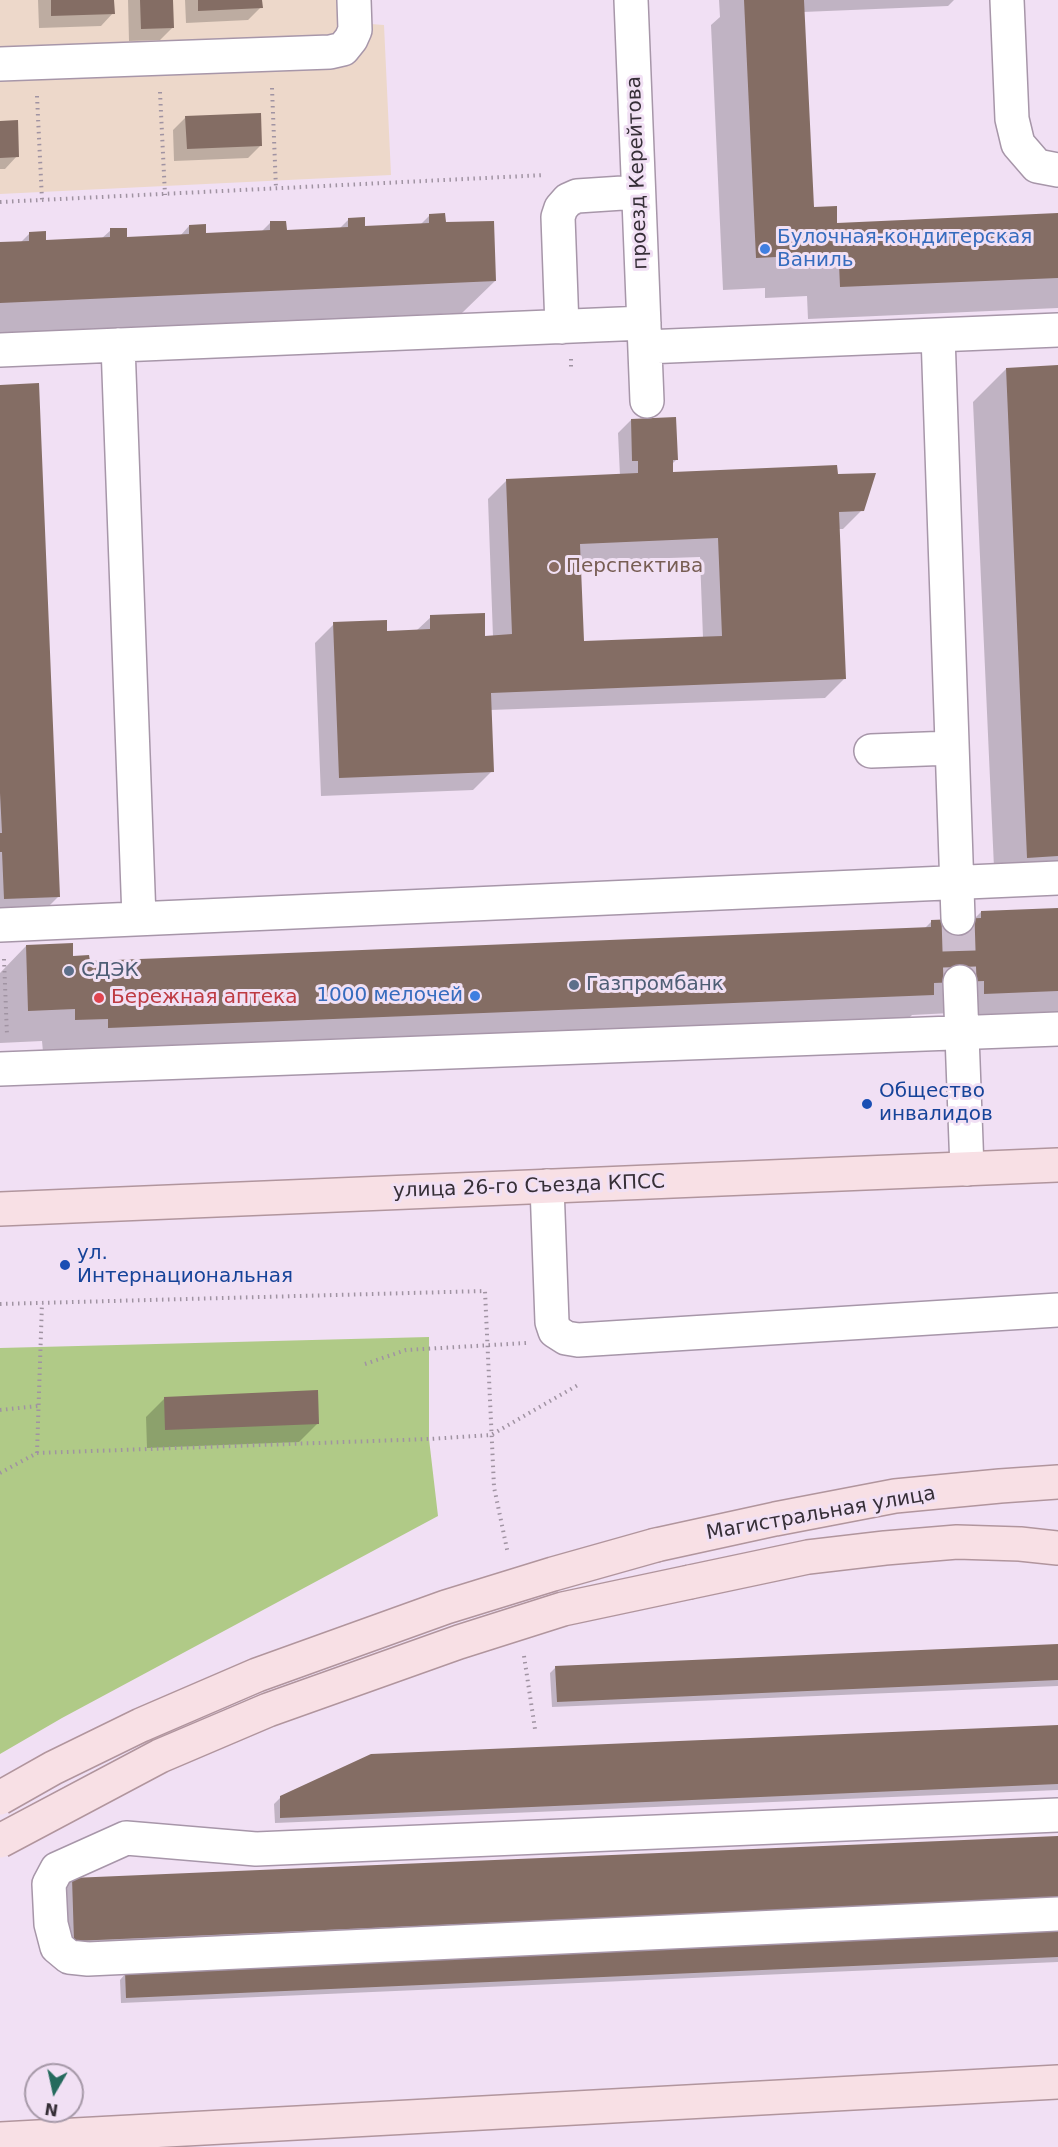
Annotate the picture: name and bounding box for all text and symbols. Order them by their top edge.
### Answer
street label: проезд Керейтова [623,76,653,270]
place label: Булочная-кондитерская Ваниль [777,226,1032,273]
marker: Булочная-кондитерская Ваниль [758,242,772,256]
place label: Перспектива [566,555,703,579]
marker: Перспектива [547,560,561,574]
place label: СДЭК [81,959,139,983]
marker: СДЭК [62,964,76,978]
place label: Газпромбанк [586,973,724,997]
marker: Газпромбанк [567,978,581,992]
place label: 1000 мелочей [316,984,463,1008]
place label: Бережная аптека [111,986,297,1010]
marker: 1000 мелочей [468,989,482,1003]
marker: Бережная аптека [92,991,106,1005]
place label: Общество инвалидов [879,1080,993,1127]
marker: Общество инвалидов [860,1097,874,1111]
street label: улица 26-го Съезда КПСС [393,1170,665,1204]
place label: ул. Интернациональная [77,1242,293,1289]
marker: ул. Интернациональная [58,1258,72,1272]
street label: Магистральная улица [704,1482,938,1546]
north arrow [24,2063,84,2123]
text: N [43,2099,60,2120]

